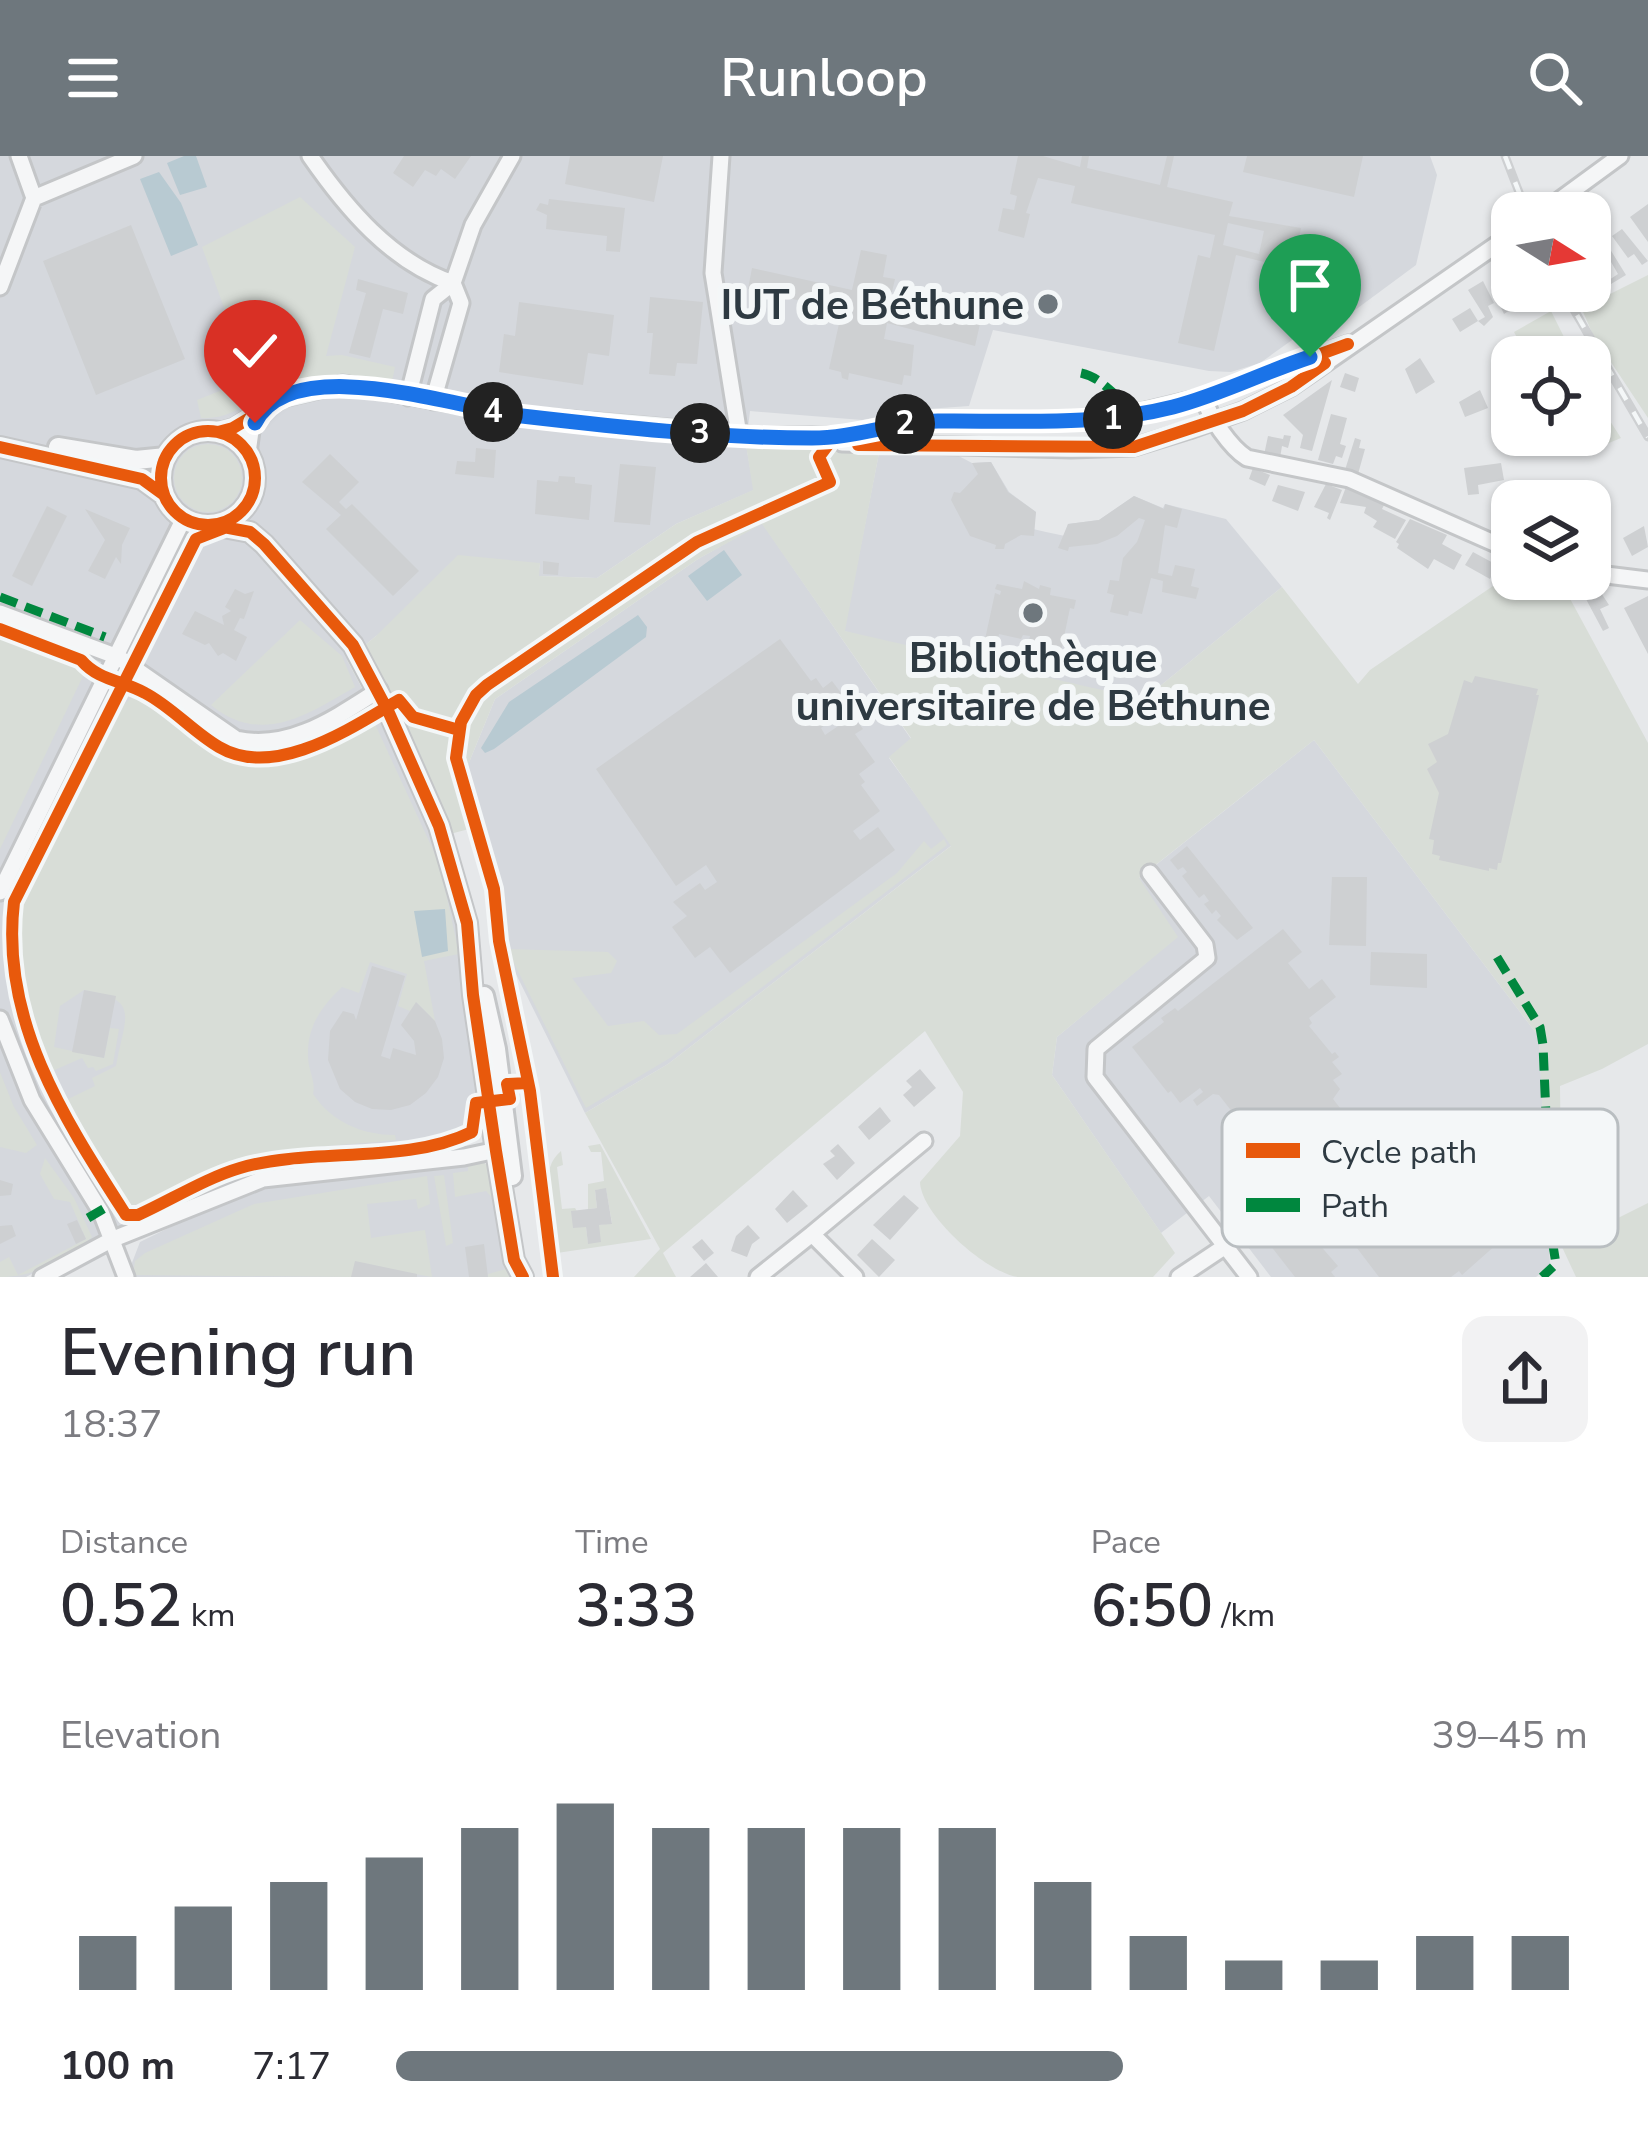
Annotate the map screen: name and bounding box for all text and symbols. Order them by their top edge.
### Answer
text: Runloop [720,41,928,115]
icon: menu [60,45,126,111]
icon: search [1522,45,1588,111]
north arrow [1491,192,1611,312]
map controls [1491,192,1611,600]
pin [1259,234,1361,357]
icon: arrive [1277,252,1343,318]
place label: IUT de Béthune [721,277,1024,334]
marker: IUT de Béthune [1035,291,1061,317]
pin [204,300,306,423]
icon: check [222,318,288,384]
button: locate [1491,336,1611,456]
pin: 4 [463,382,523,442]
text: 4 [483,389,503,434]
pin: 1 [1083,389,1143,449]
pin: 2 [875,394,935,454]
text: 1 [1103,396,1123,441]
text: 2 [895,401,915,446]
pin: 3 [670,403,730,463]
text: 3 [690,410,710,455]
button: layers [1491,480,1611,600]
marker: Bibliothèque universitaire de Béthune [1020,600,1046,626]
place label: Bibliothèque universitaire de Béthune [796,630,1270,735]
legend [1222,1109,1618,1247]
text: Cycle path [1321,1130,1477,1175]
text: Path [1321,1184,1389,1229]
text: Evening run [60,1308,416,1398]
button: share [1462,1316,1588,1442]
text: 18:37 [60,1398,163,1451]
text: Distance [60,1520,188,1565]
text: Time [575,1520,649,1565]
text: Pace [1091,1520,1161,1565]
text: 0.52 [60,1565,182,1647]
text: 3:33 [575,1565,698,1647]
text: 6:50 [1091,1565,1213,1647]
text: km [182,1593,235,1638]
text: /km [1213,1593,1275,1638]
text: Elevation [60,1709,221,1762]
text: 39–45 m [1431,1709,1588,1762]
text: 100 m [60,2040,175,2093]
text: 7:17 [252,2040,331,2093]

